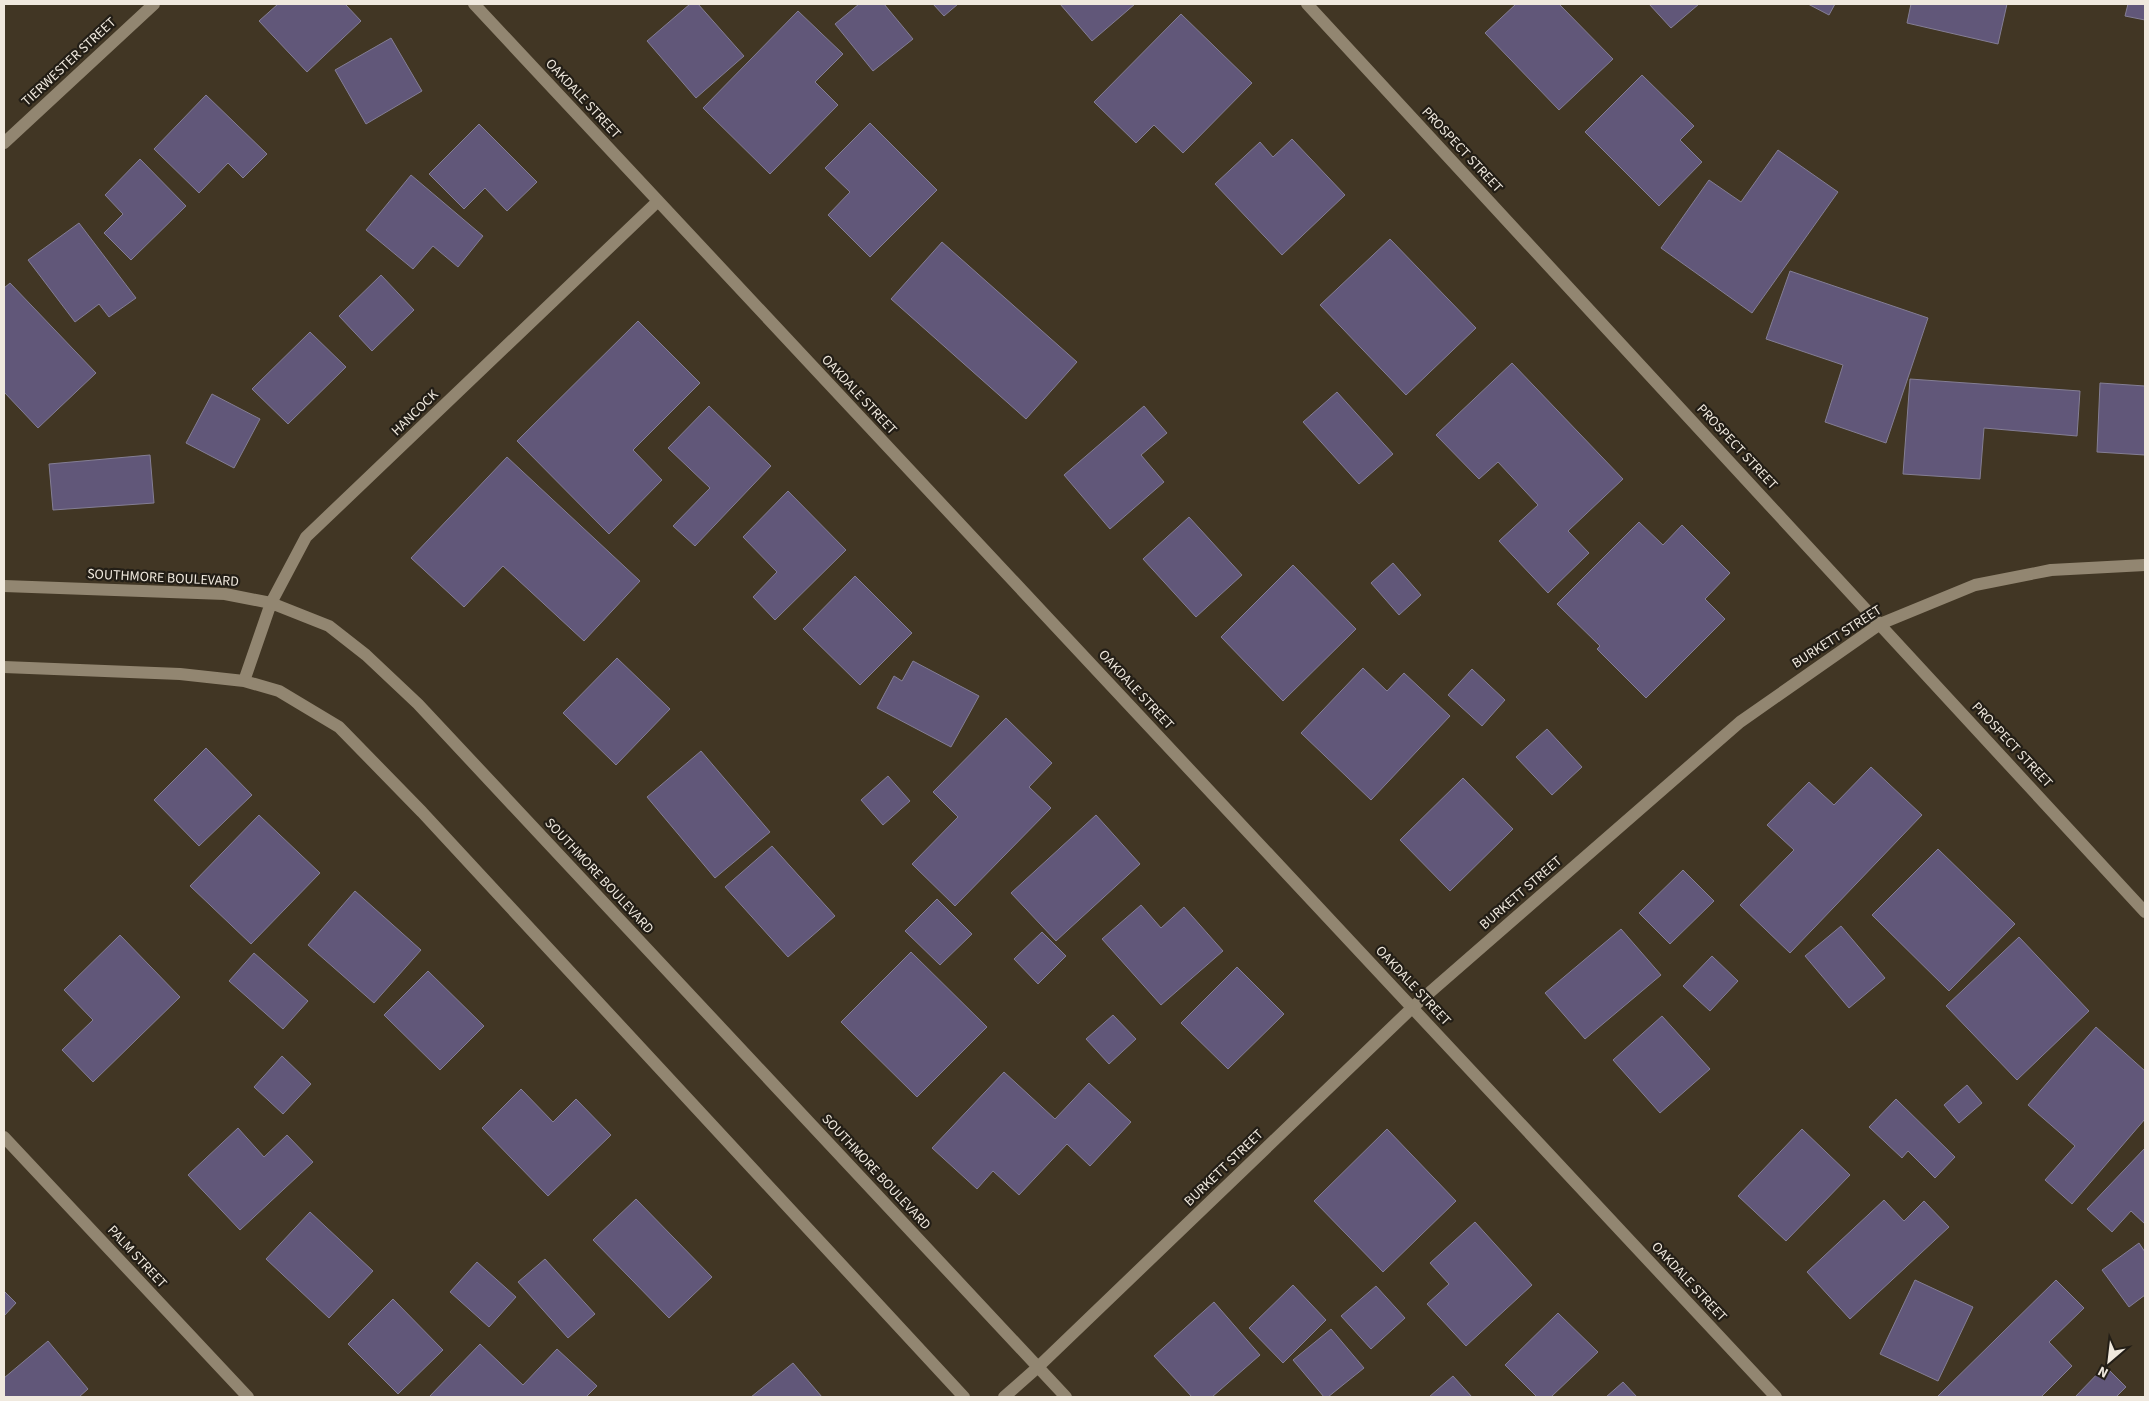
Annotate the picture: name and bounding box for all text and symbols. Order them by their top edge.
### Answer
street label: TIERWESTER STREET [17,12,121,111]
street label: OAKDALE STREET [541,55,626,144]
street label: PROSPECT STREET [1417,103,1507,198]
street label: OAKDALE STREET [817,351,902,440]
street label: HANCOCK [387,385,444,441]
street label: PROSPECT STREET [1692,400,1782,495]
street label: SOUTHMORE BOULEVARD [87,564,239,592]
street label: BURKETT STREET [1788,600,1886,674]
street label: OAKDALE STREET [1094,646,1179,735]
street label: PROSPECT STREET [1967,698,2057,793]
street label: SOUTHMORE BOULEVARD [540,814,658,938]
street label: BURKETT STREET [1475,851,1567,934]
street label: OAKDALE STREET [1371,942,1456,1031]
street label: SOUTHMORE BOULEVARD [817,1110,935,1234]
street label: BURKETT STREET [1180,1125,1269,1211]
street label: PALM STREET [103,1221,172,1293]
street label: OAKDALE STREET [1647,1238,1732,1327]
north arrow [2084,1336,2134,1386]
text: N [2095,1361,2112,1383]

